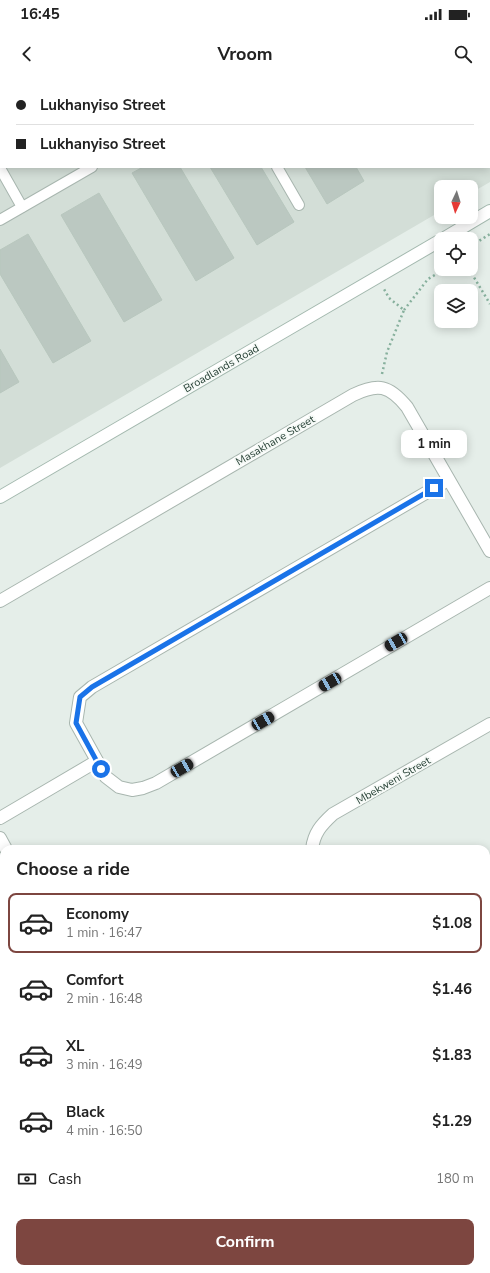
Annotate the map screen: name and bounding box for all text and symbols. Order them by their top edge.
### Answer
text: 16:45 [20,4,60,24]
text: Vroom [217,42,273,66]
icon: back [16,43,38,65]
icon: search [452,43,474,65]
text: Lukhanyiso Street [40,95,165,115]
text: Lukhanyiso Street [40,134,165,154]
north arrow [434,180,478,224]
map controls [434,180,478,328]
button: locate [434,232,478,276]
button: layers [434,284,478,328]
street label: Broadlands Road [181,341,262,396]
street label: Masakhane Street [233,412,318,469]
callout: 1 min [401,430,467,458]
text: 1 min [417,435,451,453]
route end [425,479,443,497]
car [383,631,409,653]
car [317,671,343,693]
car [250,710,276,732]
street label: Mbekweni Street [353,753,433,808]
car [169,757,195,779]
route start [92,760,110,778]
text: Choose a ride [16,857,130,881]
text: Economy [66,904,129,924]
icon: car [18,905,54,941]
text: $1.08 [432,913,472,933]
text: 1 min · 16:47 [66,924,142,942]
text: Comfort [66,970,123,990]
icon: car [18,971,54,1007]
text: $1.46 [432,979,472,999]
text: 2 min · 16:48 [66,990,142,1008]
text: XL [66,1036,85,1056]
icon: car [18,1037,54,1073]
text: $1.83 [432,1045,472,1065]
text: 3 min · 16:49 [66,1056,142,1074]
text: Black [66,1102,104,1122]
icon: car [18,1103,54,1139]
text: $1.29 [432,1111,472,1131]
text: 4 min · 16:50 [66,1122,142,1140]
icon: cash [16,1168,38,1190]
text: Cash [48,1169,82,1189]
text: 180 m [436,1170,474,1188]
button: Confirm [16,1219,474,1265]

